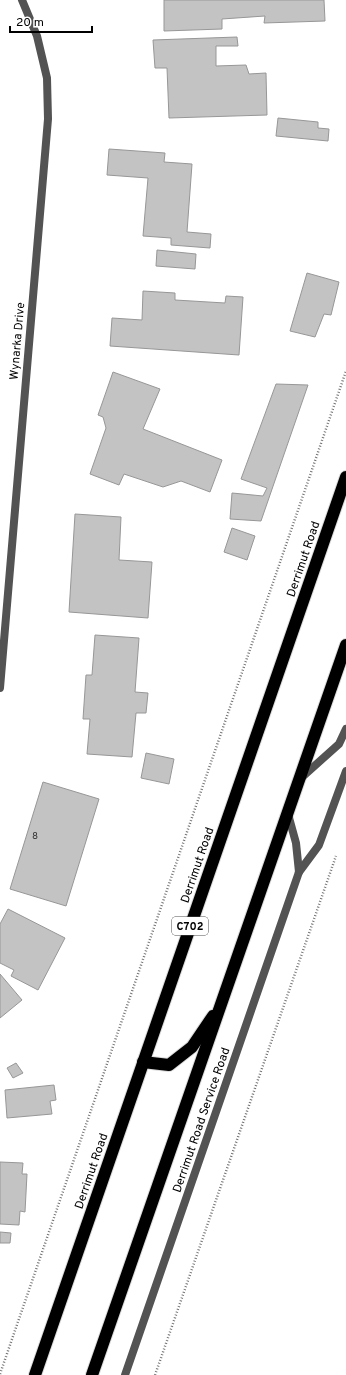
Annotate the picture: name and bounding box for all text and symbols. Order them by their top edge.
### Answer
scale bar [10,8,92,34]
text: 20 m [16,15,44,31]
street label: Wynarka Drive [7,302,29,381]
street label: Derrimut Road [284,519,324,599]
street label: Derrimut Road [178,825,218,905]
house number: 8 [32,830,38,843]
road number: C702 [172,917,208,935]
street label: Derrimut Road Service Road [170,1046,234,1195]
street label: Derrimut Road [72,1131,112,1211]

